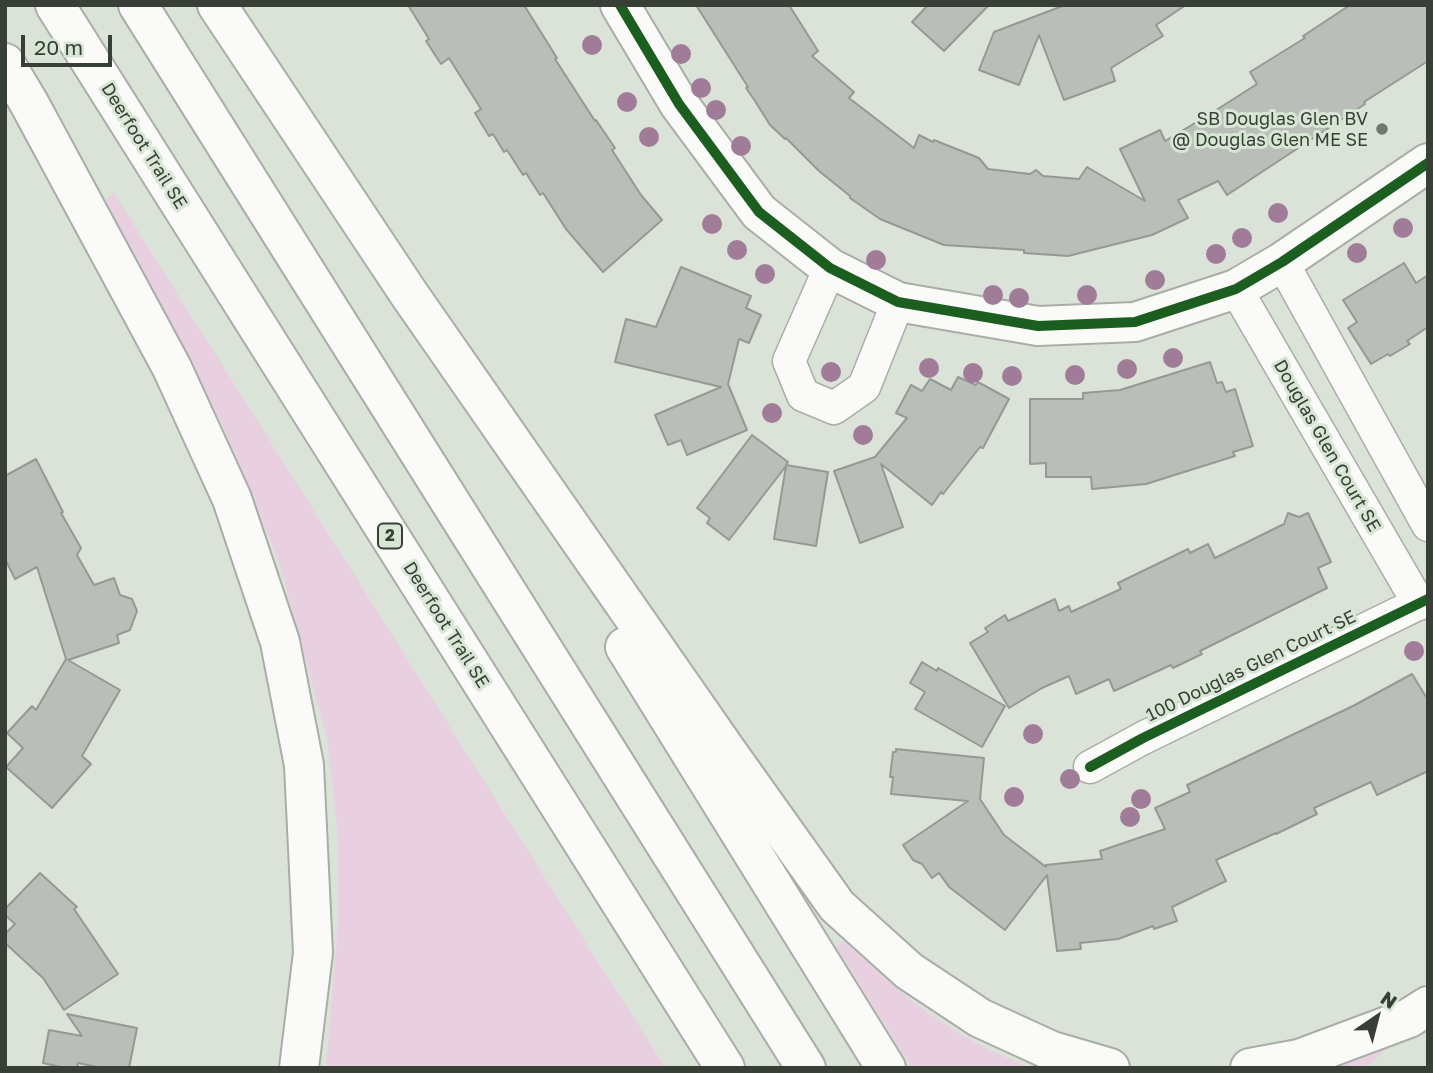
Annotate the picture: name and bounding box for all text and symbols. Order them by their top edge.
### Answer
scale bar [24,21,116,65]
text: 20 m [34,34,83,60]
street label: Deerfoot Trail SE [97,79,191,213]
place label: SB Douglas Glen BV @ Douglas Glen ME SE [1172,108,1368,150]
marker: SB Douglas Glen BV @ Douglas Glen ME SE [1374,121,1390,137]
street label: Douglas Glen Court SE [1269,356,1385,536]
road number: 2 [378,524,402,548]
street label: Deerfoot Trail SE [399,558,493,692]
street label: 100 Douglas Glen Court SE [1143,606,1359,726]
north arrow [1342,982,1412,1052]
text: N [1377,986,1402,1013]

